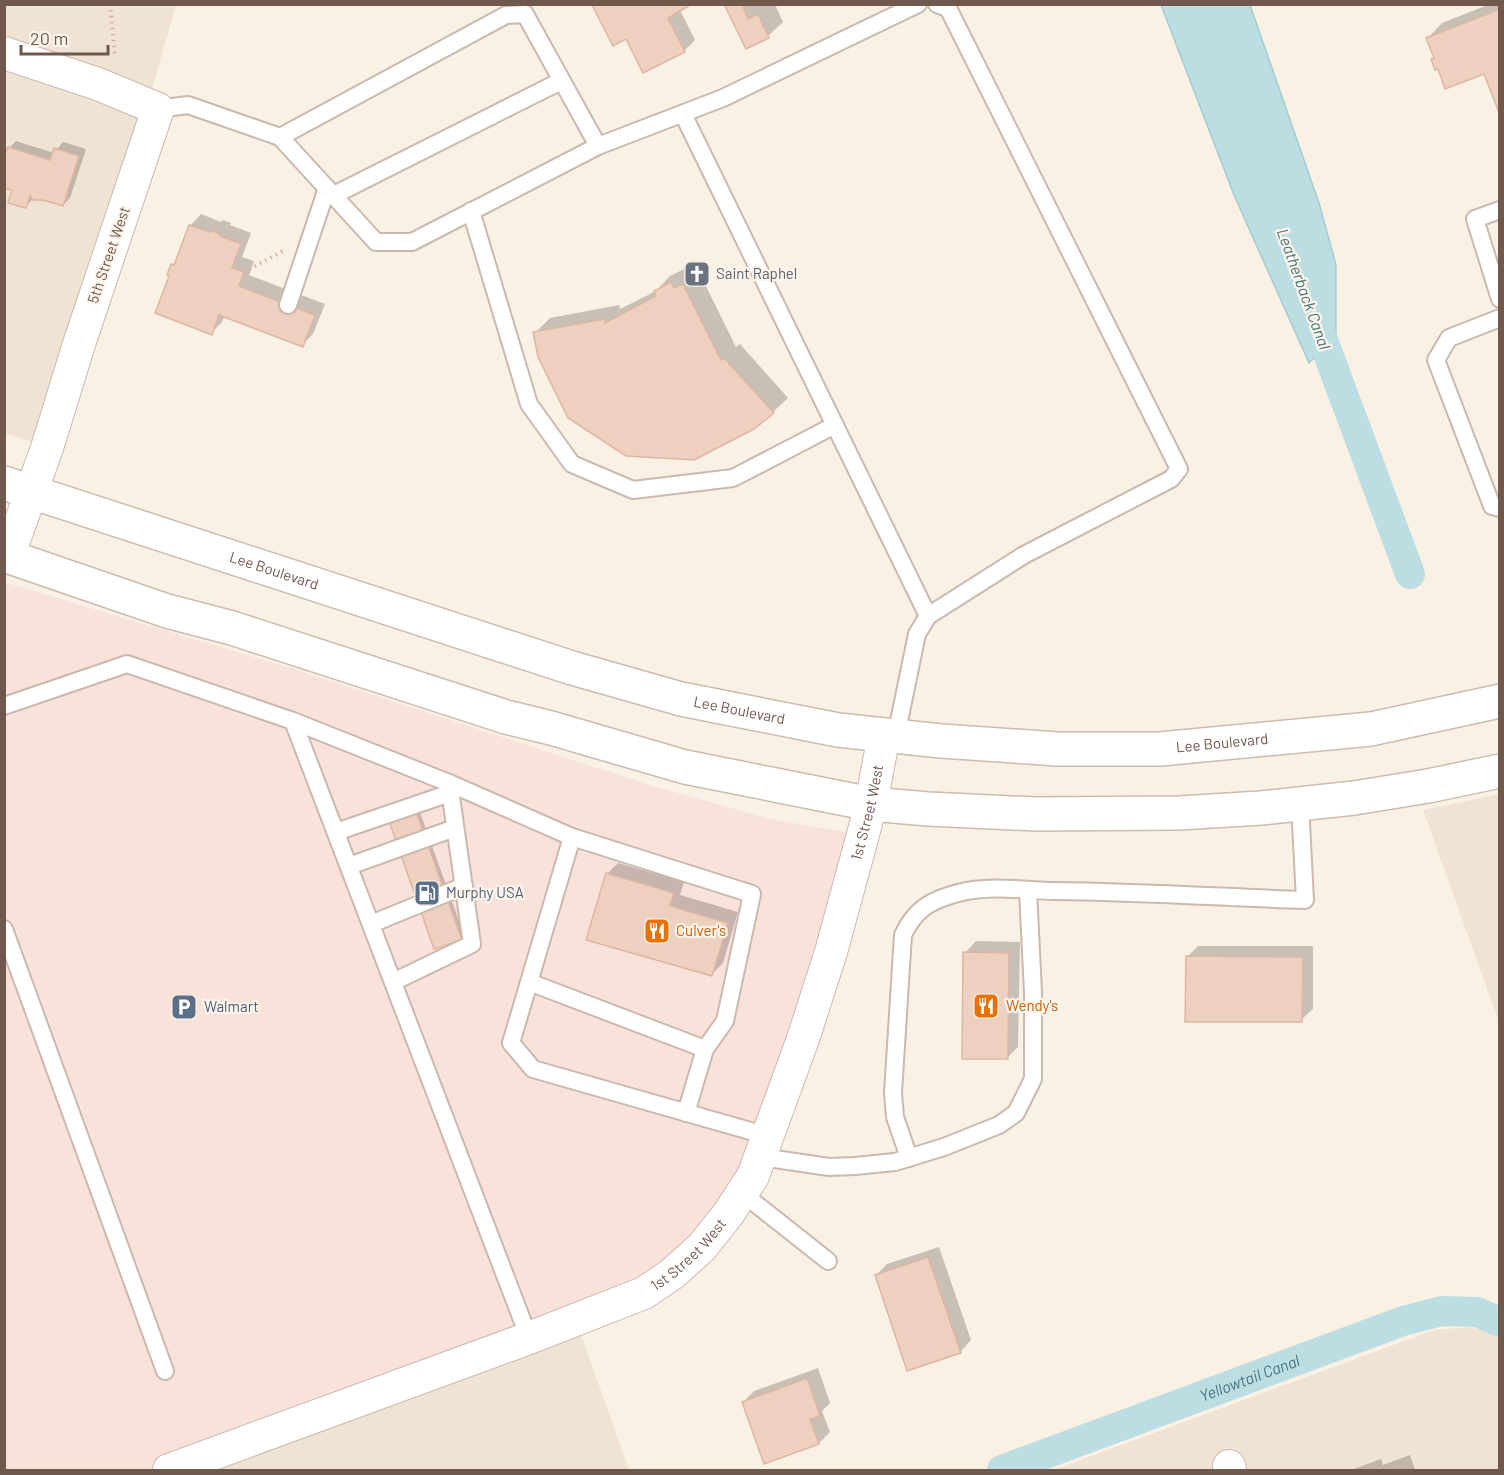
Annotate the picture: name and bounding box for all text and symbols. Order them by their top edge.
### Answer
scale bar [21,18,108,56]
text: 20 m [30,27,68,49]
street label: 5th Street West [83,204,133,305]
water label: Leatherback Canal [1274,226,1335,352]
church icon: Saint Raphel [682,259,712,289]
place label: Saint Raphel [716,264,797,282]
street label: Lee Boulevard [227,547,321,593]
street label: Lee Boulevard [692,692,787,727]
street label: Lee Boulevard [1175,729,1269,755]
street label: 1st Street West [846,763,886,862]
fuel station icon: Murphy USA [412,878,442,908]
place label: Murphy USA [446,883,524,901]
restaurant icon: Culver's [642,916,672,946]
place label: Culver's [676,921,726,939]
restaurant icon: Wendy's [971,991,1001,1021]
parking icon: Walmart [169,992,199,1022]
place label: Wendy's [1006,996,1058,1014]
place label: Walmart [204,997,259,1015]
street label: 1st Street West [647,1214,729,1294]
water label: Yellowtail Canal [1197,1350,1302,1405]

